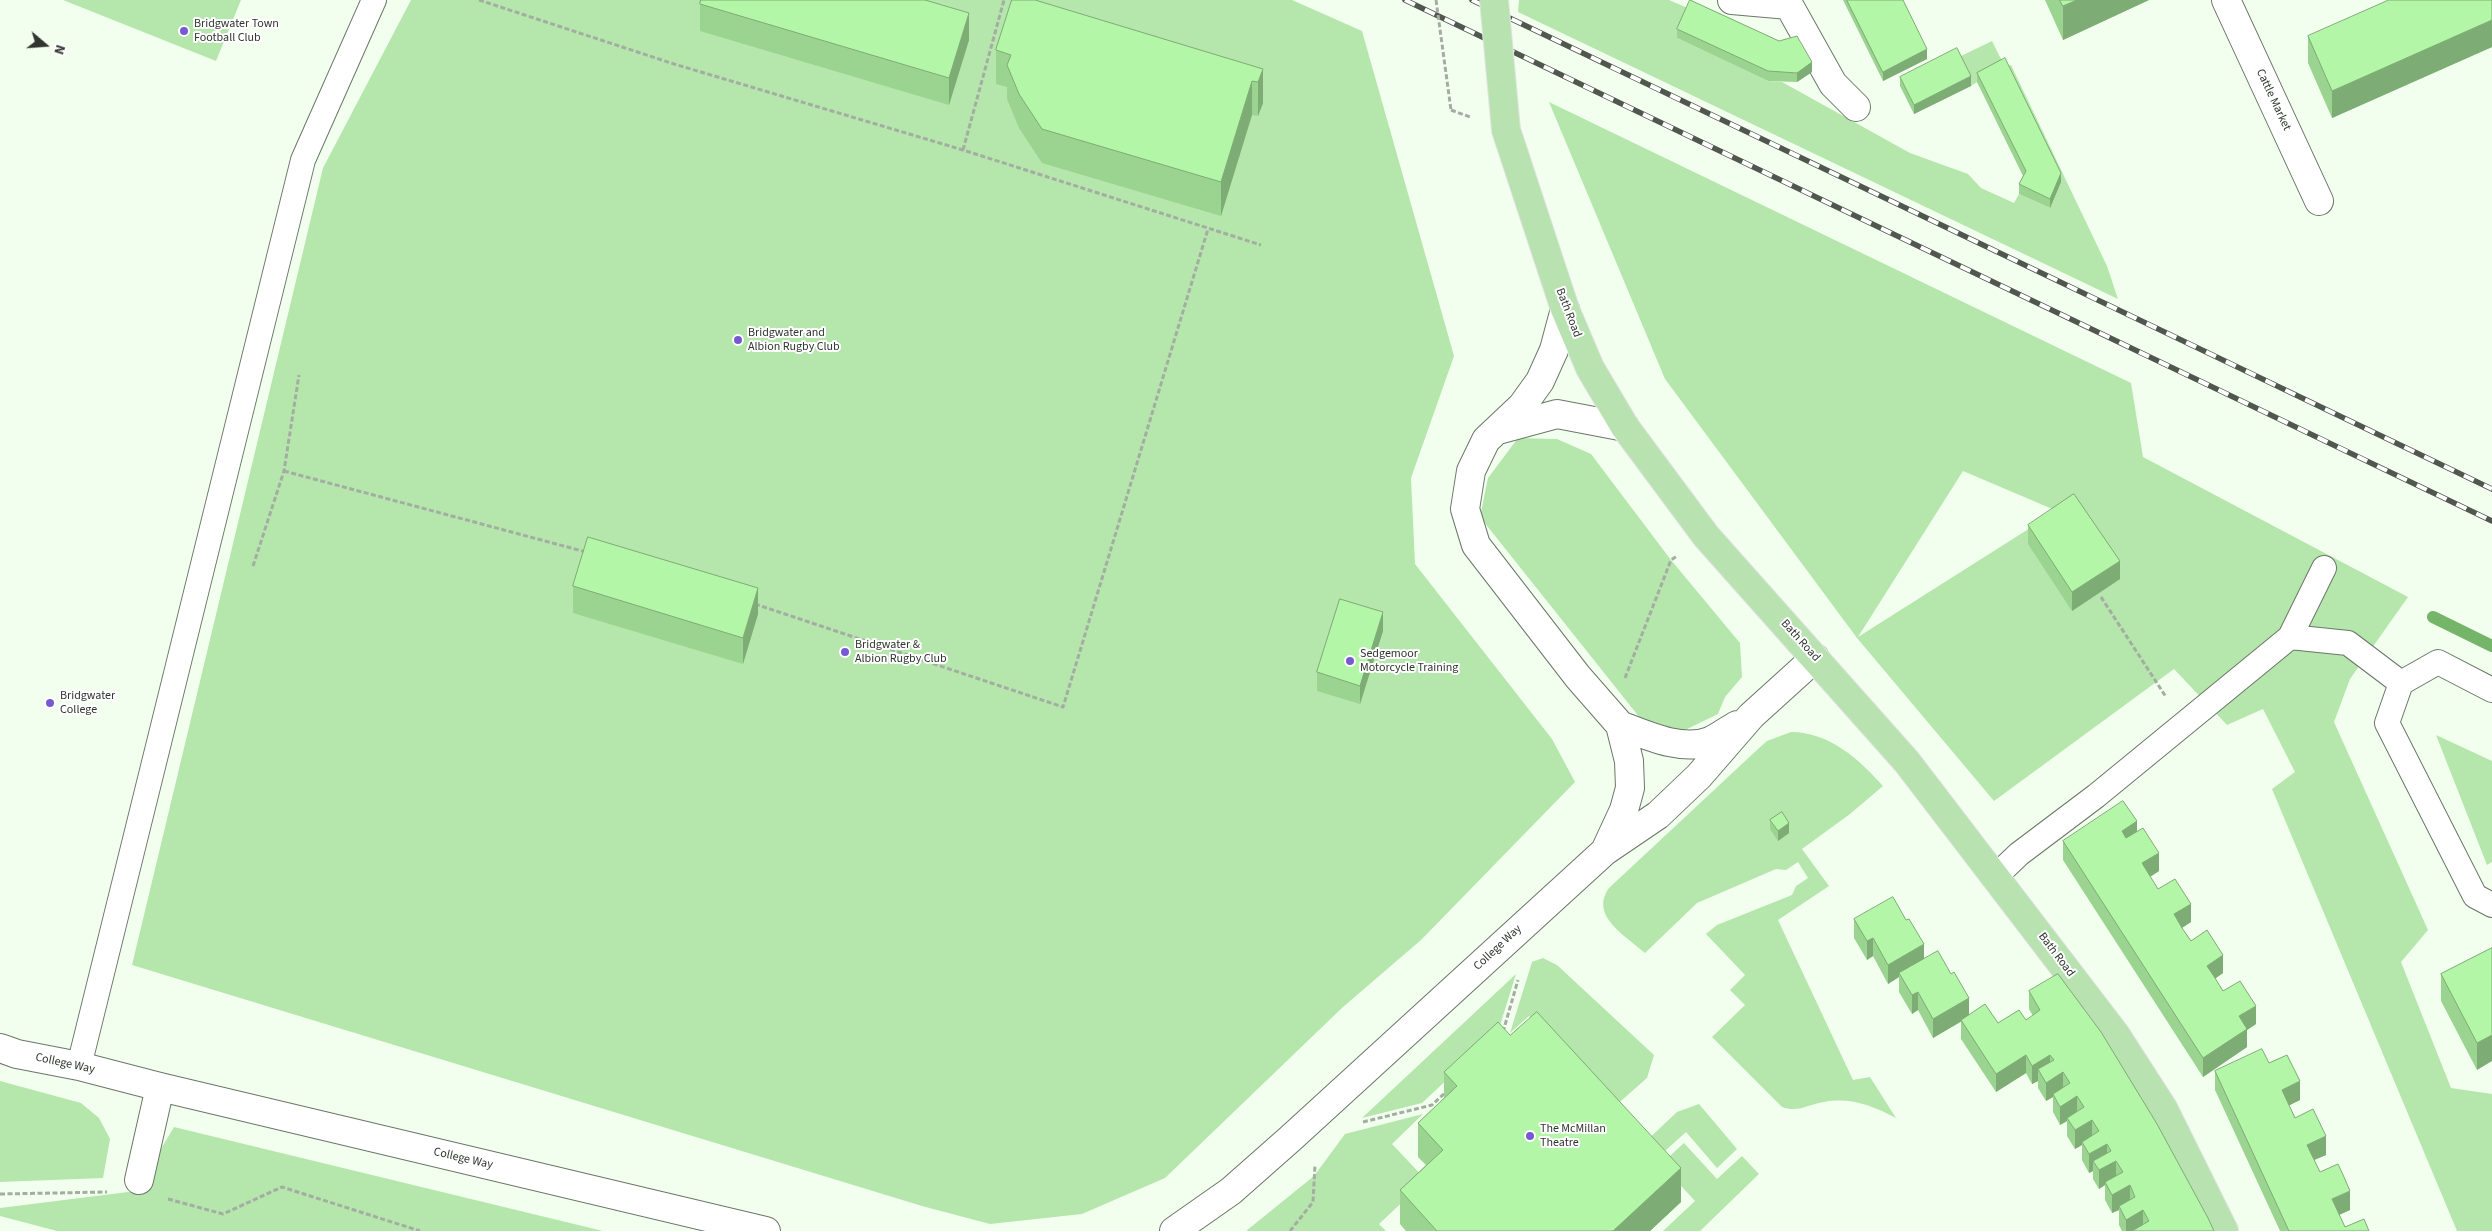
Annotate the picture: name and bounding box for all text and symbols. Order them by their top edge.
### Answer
place label: Bridgwater Town Football Club [194,17,279,45]
north arrow [20,20,70,70]
marker: Bridgwater Town Football Club [178,25,190,37]
text: N [48,42,70,57]
street label: Cattle Market [2252,67,2294,133]
street label: Bath Road [1552,286,1584,340]
place label: Bridgwater and Albion Rugby Club [748,326,840,354]
marker: Bridgwater and Albion Rugby Club [732,334,744,346]
street label: Bath Road [1777,617,1823,665]
place label: Bridgwater & Albion Rugby Club [855,638,947,666]
marker: Bridgwater & Albion Rugby Club [839,646,851,658]
place label: Sedgemoor Motorcycle Training [1360,647,1458,675]
marker: Sedgemoor Motorcycle Training [1344,655,1356,667]
place label: Bridgwater College [60,689,115,717]
marker: Bridgwater College [44,697,56,709]
street label: College Way [1471,922,1525,974]
street label: Bath Road [2035,930,2077,980]
street label: College Way [34,1051,96,1077]
place label: The McMillan Theatre [1540,1122,1606,1150]
marker: The McMillan Theatre [1524,1130,1536,1142]
street label: College Way [432,1145,494,1173]

